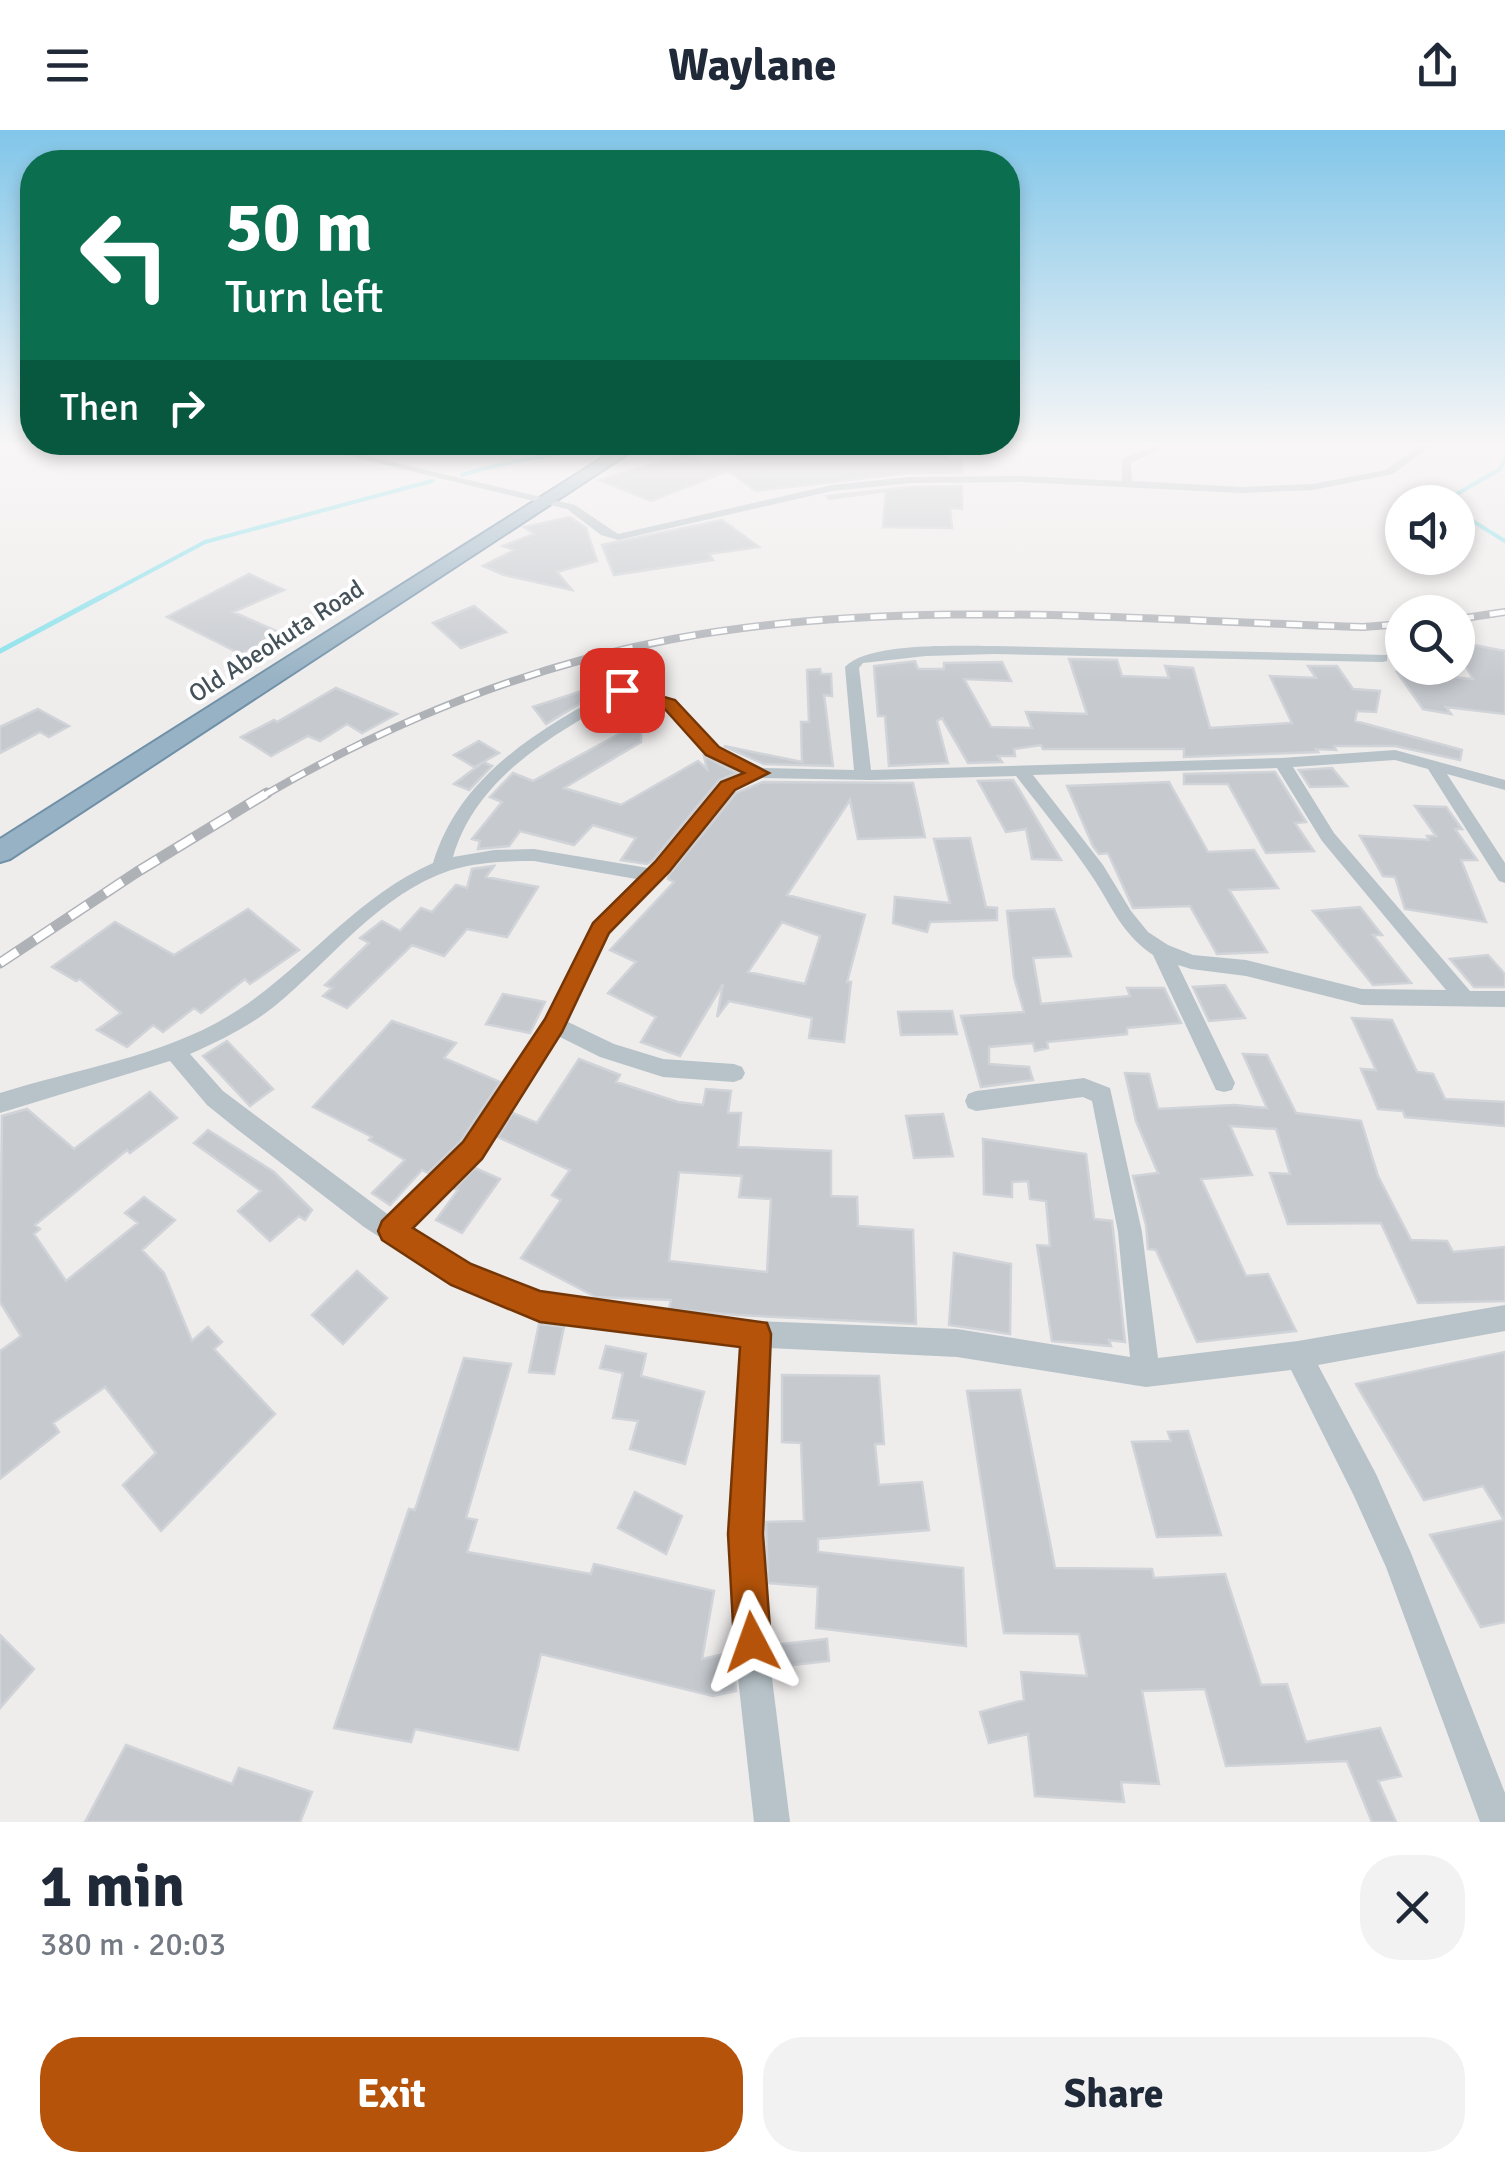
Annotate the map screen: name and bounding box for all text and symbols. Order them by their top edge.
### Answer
icon: menu [40,38,95,93]
text: Waylane [668,38,837,93]
icon: share [1410,38,1465,93]
text: 50 m [225,184,373,270]
icon: left [60,190,190,320]
text: Turn left [225,270,384,325]
icon: right [159,380,214,435]
text: Then [60,384,139,431]
map controls [1385,485,1475,685]
button: sound [1385,485,1475,575]
street label: Old Abeokuta Road [183,573,369,709]
button: search [1385,595,1475,685]
pin [580,648,665,733]
icon: arrive [595,663,650,718]
position arrow [700,1590,804,1694]
text: 1 min [40,1850,185,1924]
button: close [1360,1855,1465,1960]
text: 380 m · 20:03 [40,1925,226,1964]
button: Exit [40,2037,743,2152]
button: Share [763,2037,1465,2152]

